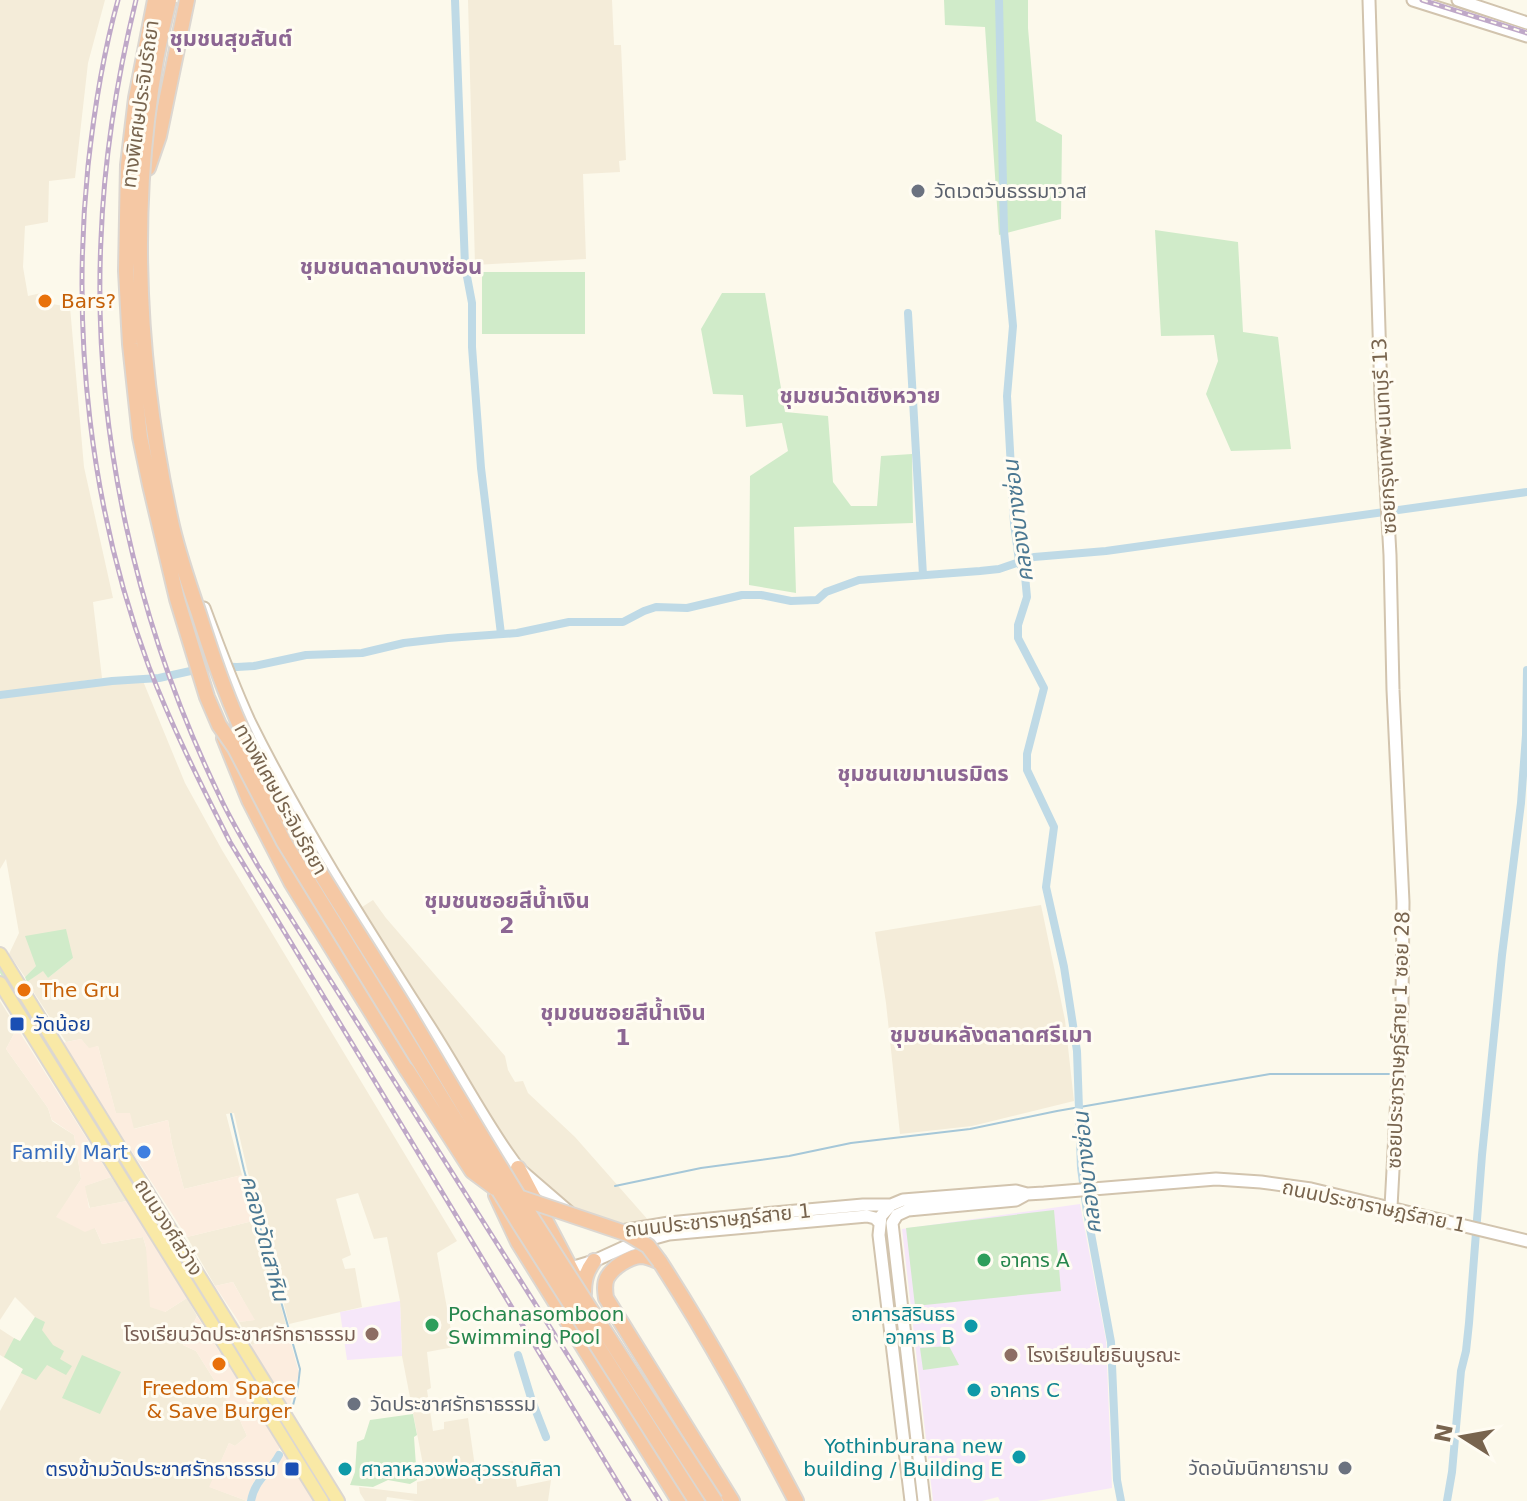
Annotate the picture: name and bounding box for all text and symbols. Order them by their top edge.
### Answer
street label: ทางพิเศษประจิมรัถยา [116,18,164,190]
district label: ชุมชนสุขสันต์ [170,26,292,52]
place label: วัดเวตวันธรรมาวาส [934,179,1087,203]
marker: วัดเวตวันธรรมาวาส [909,182,927,200]
district label: ชุมชนตลาดบางซ่อน [300,254,482,280]
place label: Bars? [61,289,116,313]
marker: Bars? [36,292,54,310]
street label: ซอยกรุงเทพ-นนทบุรี 13 [1367,337,1401,535]
district label: ชุมชนวัดเชิงหวาย [780,383,940,409]
water label: คลองบางซ่อน [998,457,1038,584]
street label: ทางพิเศษประจิมรัถยา [229,719,333,879]
district label: ชุมชนเขมาเนรมิตร [837,761,1009,787]
district label: ชุมชนซอยสีน้ำเงิน 2 [424,885,590,938]
street label: ซอยประชาราษฎร์สาย 1 ซอย 28 [1382,911,1414,1169]
place label: The Gru [39,978,120,1002]
marker: The Gru [15,981,33,999]
district label: ชุมชนซอยสีน้ำเงิน 1 [540,997,706,1050]
place label: วัดน้อย [33,1012,91,1036]
marker: วัดน้อย [8,1015,26,1033]
district label: ชุมชนหลังตลาดศรีเมา [890,1022,1092,1048]
water label: คลองบางซ่อน [1068,1109,1106,1235]
place label: Family Mart [12,1140,128,1164]
marker: Family Mart [135,1143,153,1161]
water label: คลองวัดเสาหิน [236,1172,294,1305]
street label: ถนนวงศ์สว่าง [130,1174,208,1280]
street label: ถนนประชาราษฎร์สาย 1 [1280,1175,1468,1237]
street label: ถนนประชาราษฎร์สาย 1 [624,1198,812,1242]
place label: อาคาร A [1000,1248,1070,1272]
marker: อาคาร A [975,1251,993,1269]
place label: Pochanasomboon Swimming Pool [448,1302,624,1349]
place label: อาคารสิรินธร อาคาร B [851,1302,955,1349]
marker: Pochanasomboon Swimming Pool [423,1316,441,1334]
marker: อาคารสิรินธร อาคาร B [962,1317,980,1335]
place label: โรงเรียนวัดประชาศรัทธาธรรม [124,1322,356,1346]
marker: โรงเรียนวัดประชาศรัทธาธรรม [363,1325,381,1343]
place label: โรงเรียนโยธินบูรณะ [1027,1343,1180,1368]
marker: โรงเรียนโยธินบูรณะ [1002,1346,1020,1364]
marker: Freedom Space & Save Burger [210,1355,228,1373]
place label: Freedom Space & Save Burger [142,1376,296,1423]
place label: อาคาร C [990,1378,1060,1402]
marker: อาคาร C [965,1381,983,1399]
place label: วัดประชาศรัทธาธรรม [370,1392,536,1416]
marker: วัดประชาศรัทธาธรรม [345,1395,363,1413]
north arrow [1423,1397,1503,1477]
text: N [1430,1422,1458,1445]
place label: Yothinburana new building / Building E [803,1434,1003,1481]
marker: Yothinburana new building / Building E [1010,1448,1028,1466]
place label: วัดอนัมนิกายาราม [1188,1456,1329,1480]
place label: ตรงข้ามวัดประชาศรัทธาธรรม [45,1457,276,1481]
place label: ศาลาหลวงพ่อสุวรรณศิลา [361,1457,561,1481]
marker: วัดอนัมนิกายาราม [1336,1459,1354,1477]
marker: ตรงข้ามวัดประชาศรัทธาธรรม [283,1460,301,1478]
marker: ศาลาหลวงพ่อสุวรรณศิลา [336,1460,354,1478]

